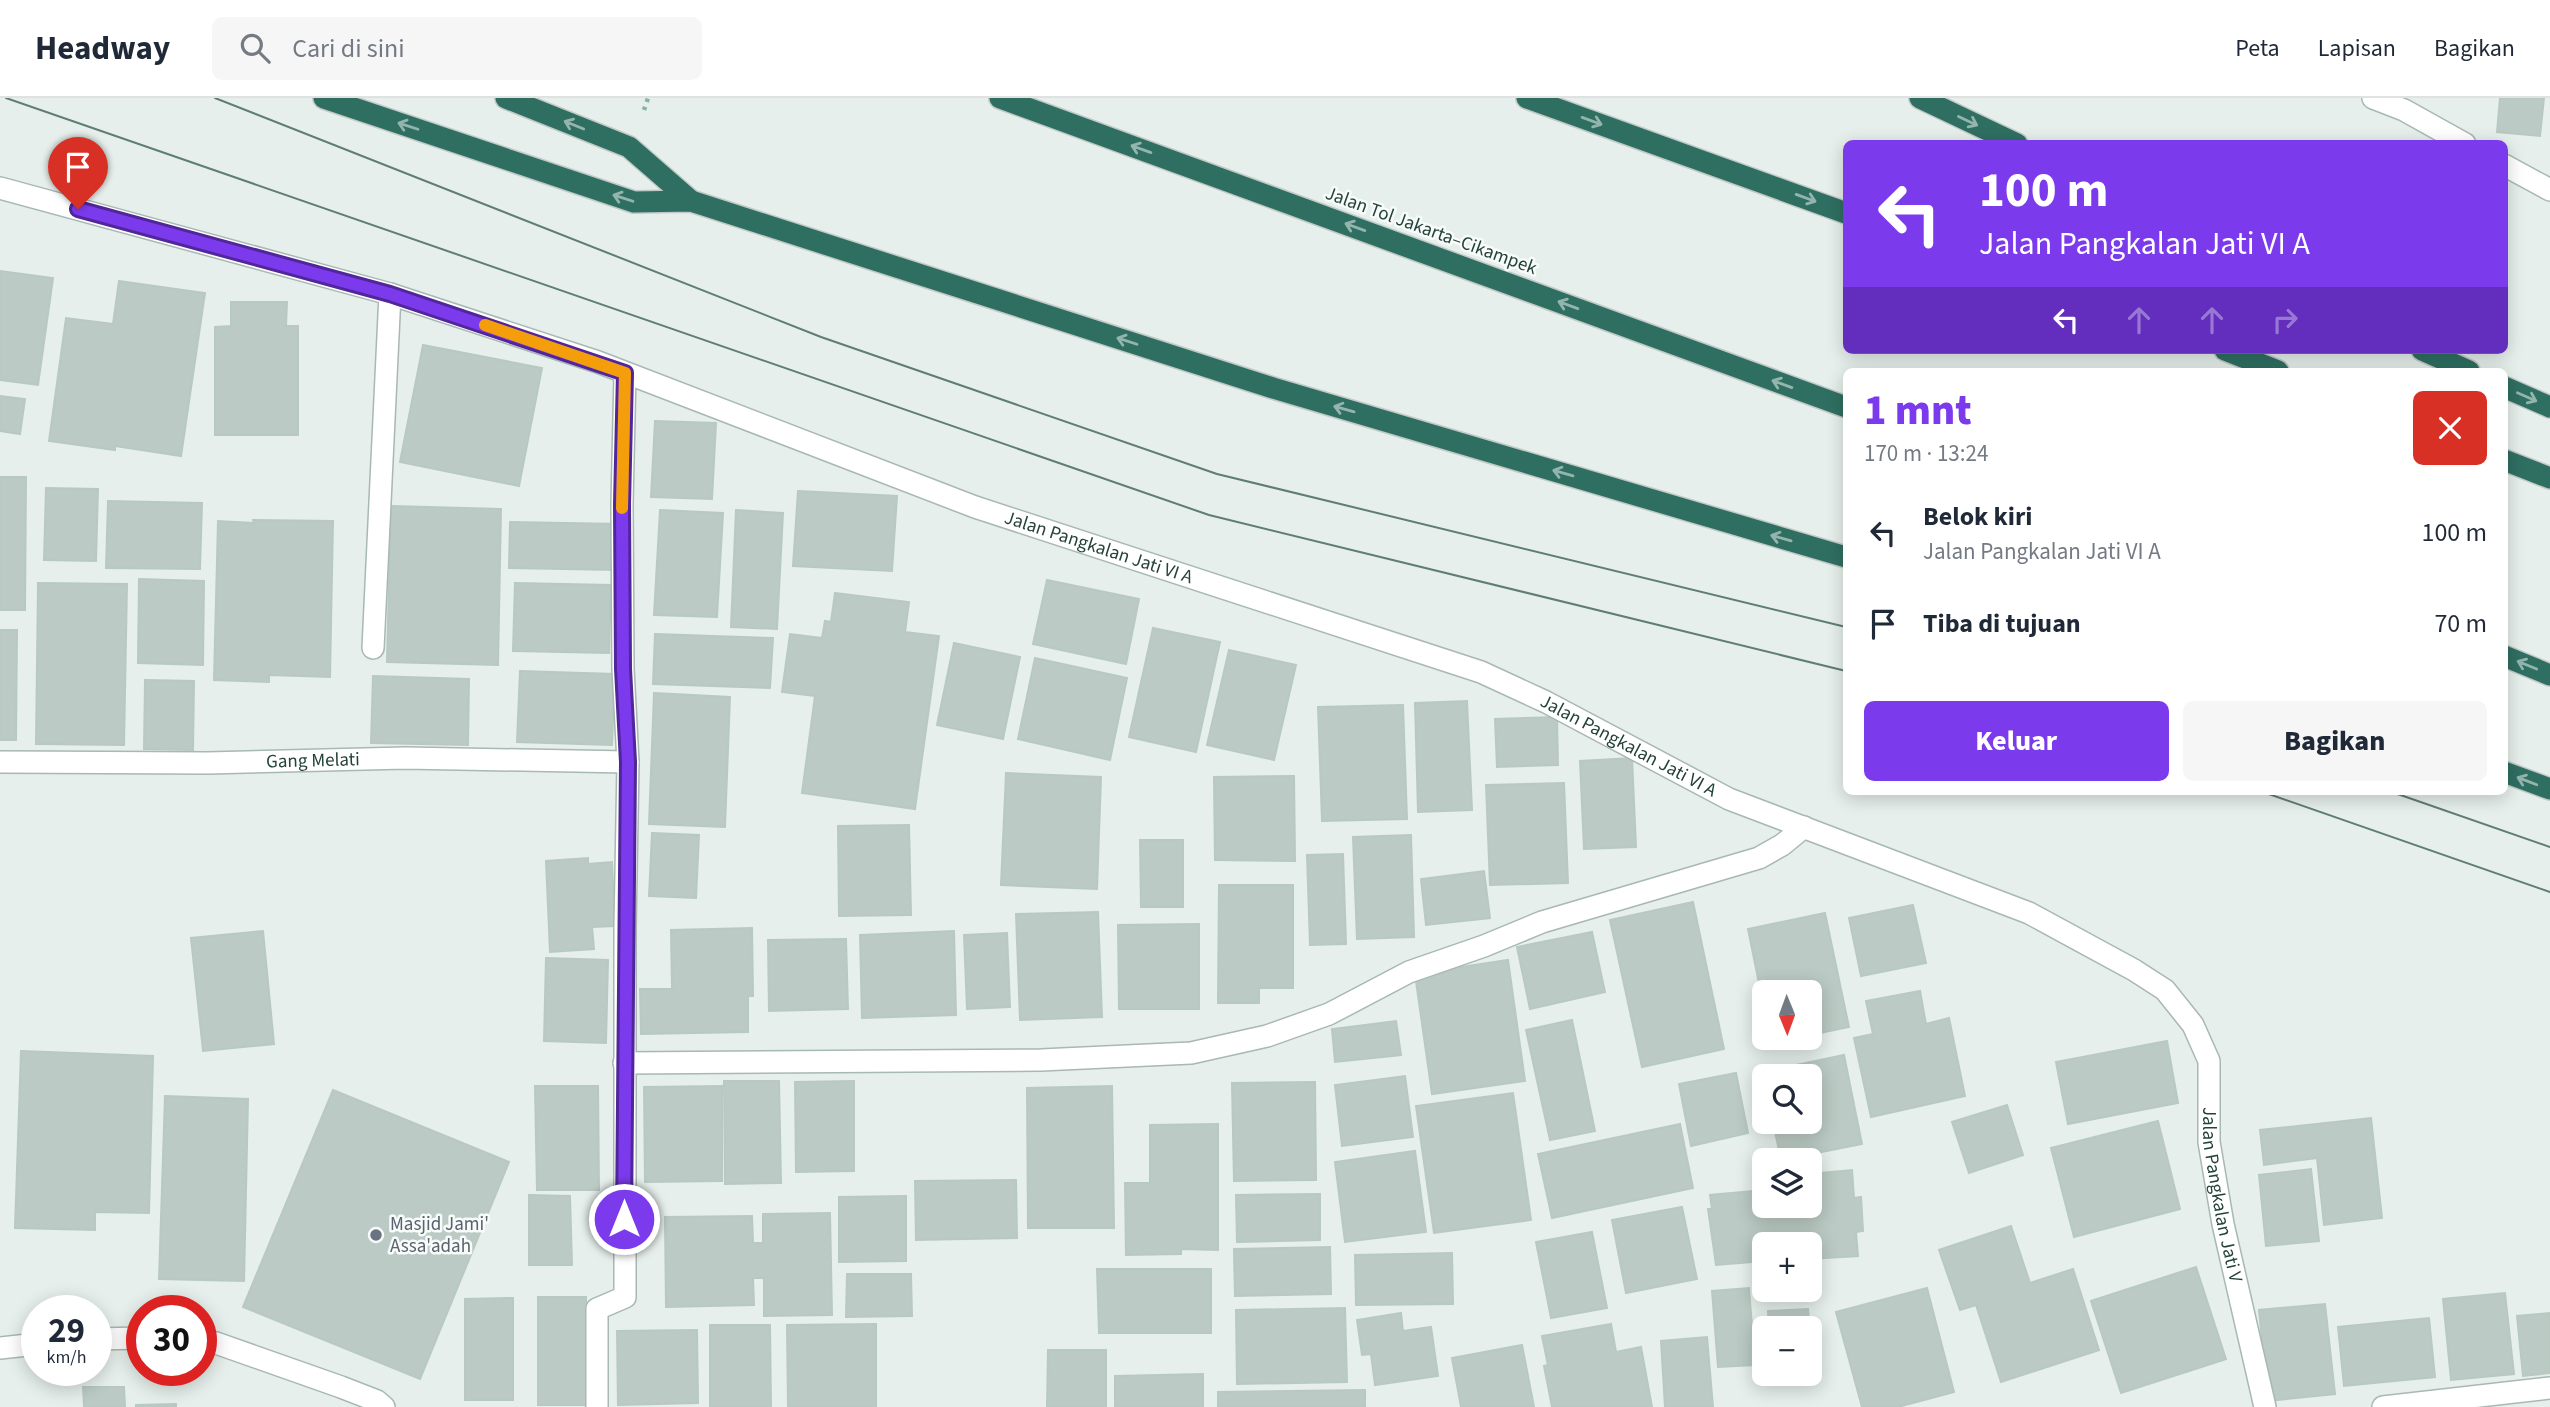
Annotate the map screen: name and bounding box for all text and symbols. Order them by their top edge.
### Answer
search box [212,17,702,80]
text: Headway [35,25,170,72]
icon: search [236,29,274,67]
text: Cari di sini [292,30,405,67]
text: Peta [2235,31,2280,66]
text: Lapisan [2318,31,2396,66]
text: Bagikan [2434,31,2515,66]
one-way arrow [1957,115,1978,128]
one-way arrow [1580,116,1602,128]
one-way arrow [563,117,585,130]
one-way arrow [397,119,419,131]
pin [48,137,108,209]
one-way arrow [1131,142,1153,155]
icon: arrive [59,148,97,186]
text: 100 m [1979,156,2108,226]
icon: left [1864,168,1955,259]
street label: Jalan Tol Jakarta–Cikampek [1321,180,1541,282]
one-way arrow [613,191,635,203]
one-way arrow [1794,193,1816,205]
one-way arrow [1344,220,1366,232]
text: Jalan Pangkalan Jati VI A [1979,221,2310,267]
one-way arrow [1558,298,1580,311]
icon: left [2047,301,2085,339]
icon: ahead [2120,301,2158,339]
icon: ahead [2193,301,2231,339]
icon: right [2266,301,2304,339]
one-way arrow [1117,334,1139,346]
one-way arrow [1772,376,1794,389]
text: 1 mnt [1864,381,1972,441]
button: close [2413,391,2487,465]
one-way arrow [2516,391,2537,404]
one-way arrow [1334,402,1356,415]
text: 170 m · 13:24 [1864,437,1988,470]
one-way arrow [1552,466,1574,479]
text: Belok kiri [1923,498,2032,535]
street label: Jalan Pangkalan Jati VI A [1001,504,1197,591]
icon: left [1864,514,1902,552]
text: 100 m [2421,514,2487,551]
one-way arrow [1770,530,1792,543]
text: Jalan Pangkalan Jati VI A [1923,535,2161,568]
icon: arrive [1864,605,1902,643]
text: Tiba di tujuan [1923,605,2081,642]
text: 70 m [2434,605,2487,642]
one-way arrow [2517,658,2538,671]
street label: Jalan Pangkalan Jati VI A [1536,688,1722,804]
button: Keluar [1864,701,2169,781]
button: Bagikan [2183,701,2487,781]
street label: Gang Melati [266,746,360,775]
one-way arrow [2517,773,2538,786]
north arrow [1752,980,1822,1050]
map controls [1752,980,1822,1386]
button: search [1752,1064,1822,1134]
street label: Jalan Pangkalan Jati V [2195,1107,2249,1285]
button: layers [1752,1148,1822,1218]
position arrow [587,1182,661,1256]
place label: Masjid Jami' Assa'adah [390,1211,489,1260]
marker: Masjid Jami' Assa'adah [368,1227,384,1243]
button: + [1752,1232,1822,1302]
speed limit sign: 30 [126,1295,217,1386]
text: 29 [48,1306,85,1356]
button: − [1752,1316,1822,1386]
text: km/h [47,1345,86,1370]

